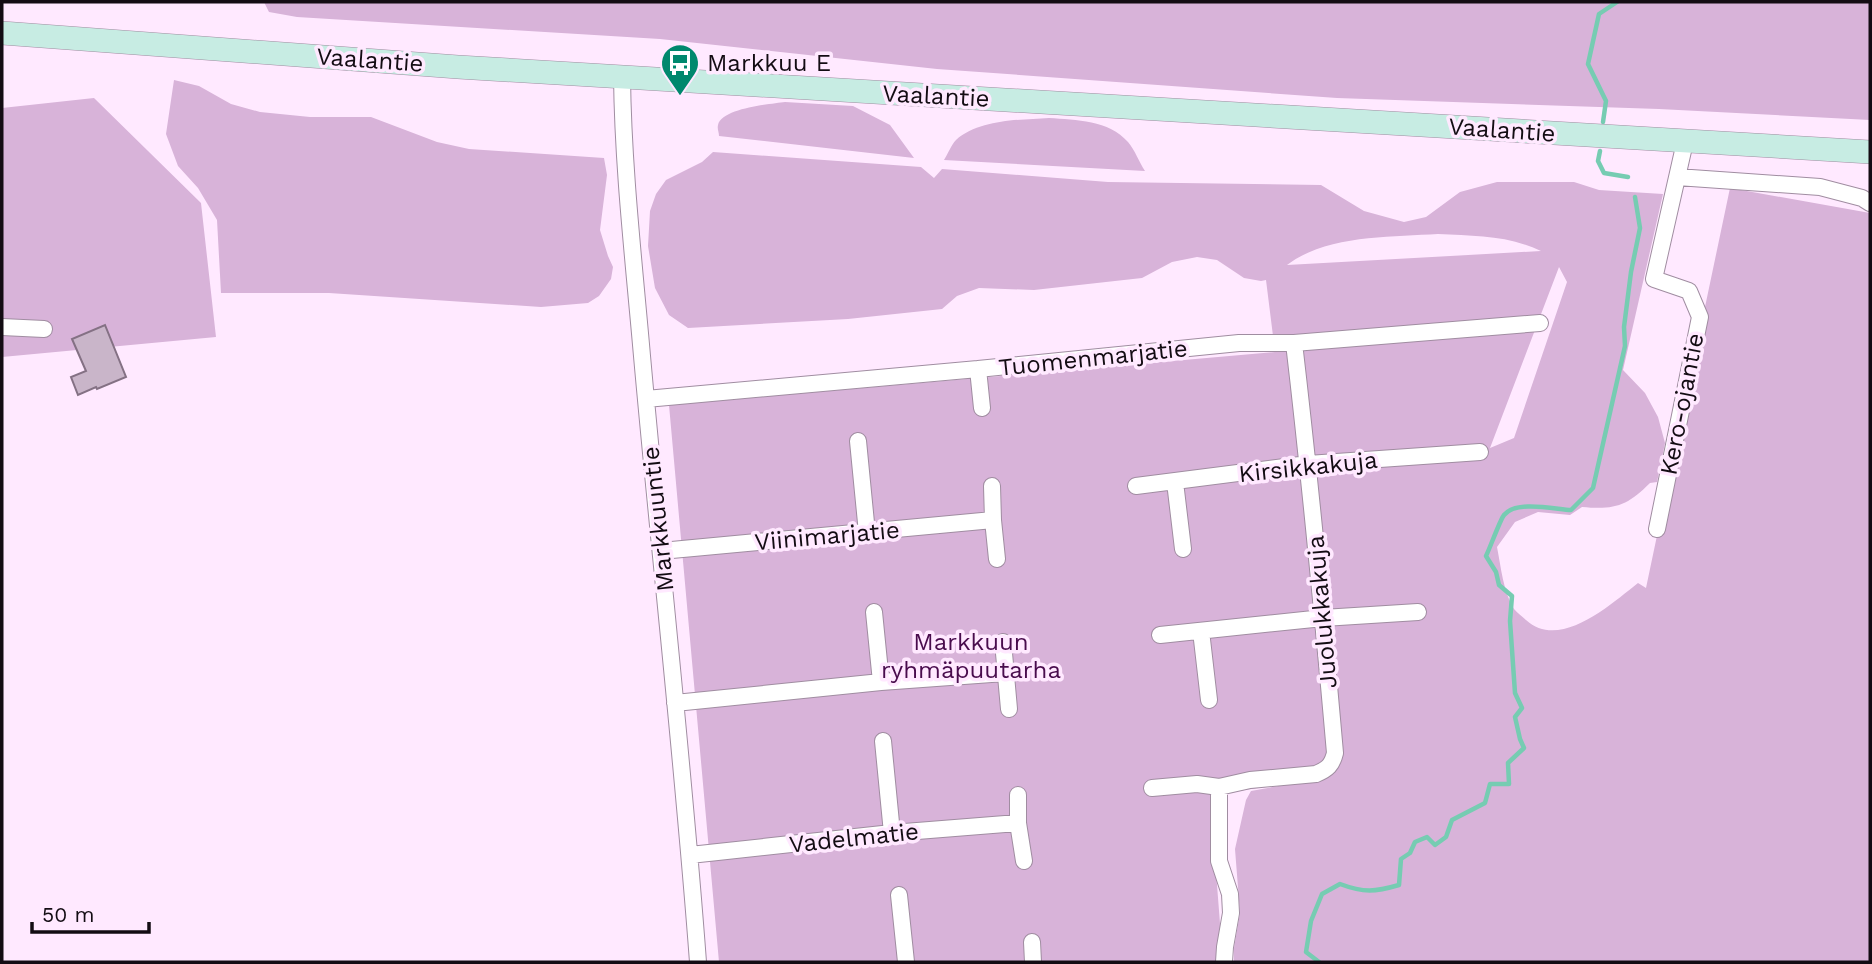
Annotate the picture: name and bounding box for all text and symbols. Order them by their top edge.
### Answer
street label: Vaalantie [316,42,424,78]
bus stop icon: Markkuu E [659,42,701,97]
place label: Markkuu E [707,49,831,77]
street label: Vaalantie [882,79,990,113]
street label: Vaalantie [1448,112,1556,148]
street label: Kero-ojantie [1655,331,1709,477]
street label: Tuomenmarjatie [997,334,1189,382]
street label: Markkuuntie [636,445,680,593]
street label: Kirsikkakuja [1237,446,1379,488]
street label: Viinimarjatie [753,516,901,556]
street label: Juolukkakuja [1301,534,1343,690]
park label: Markkuun ryhmäpuutarha [881,628,1061,684]
street label: Vadelmatie [788,817,920,859]
scale bar [32,890,149,934]
text: 50 m [42,902,94,927]

